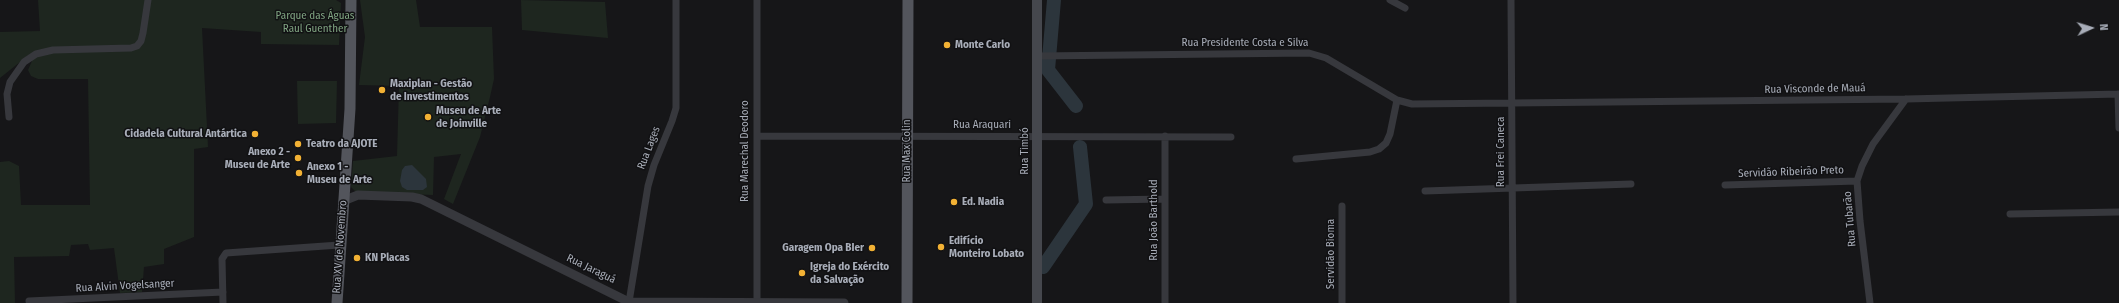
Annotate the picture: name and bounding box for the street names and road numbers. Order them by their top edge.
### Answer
street label: Rua Presidente Costa e Silva [1182,36,1308,50]
street label: Rua Visconde de Mauá [1764,82,1866,96]
street label: Rua Marechal Deodoro [738,100,752,202]
street label: Rua Frei Caneca [1494,117,1508,187]
street label: Rua Araquari [953,118,1011,132]
street label: Rua Max Colin [900,120,914,182]
street label: Rua Lages [635,125,663,171]
street label: Rua Timbó [1018,127,1032,175]
street label: Servidão Ribeirão Preto [1738,164,1844,180]
street label: Rua João Barthold [1147,179,1161,261]
street label: Rua Tubarão [1841,191,1859,247]
street label: Rua XV de Novembro [330,200,350,294]
street label: Servidão Bioma [1324,219,1338,289]
street label: Rua Jaraguá [564,251,618,287]
street label: Rua Alvin Vogelsanger [75,277,175,295]

